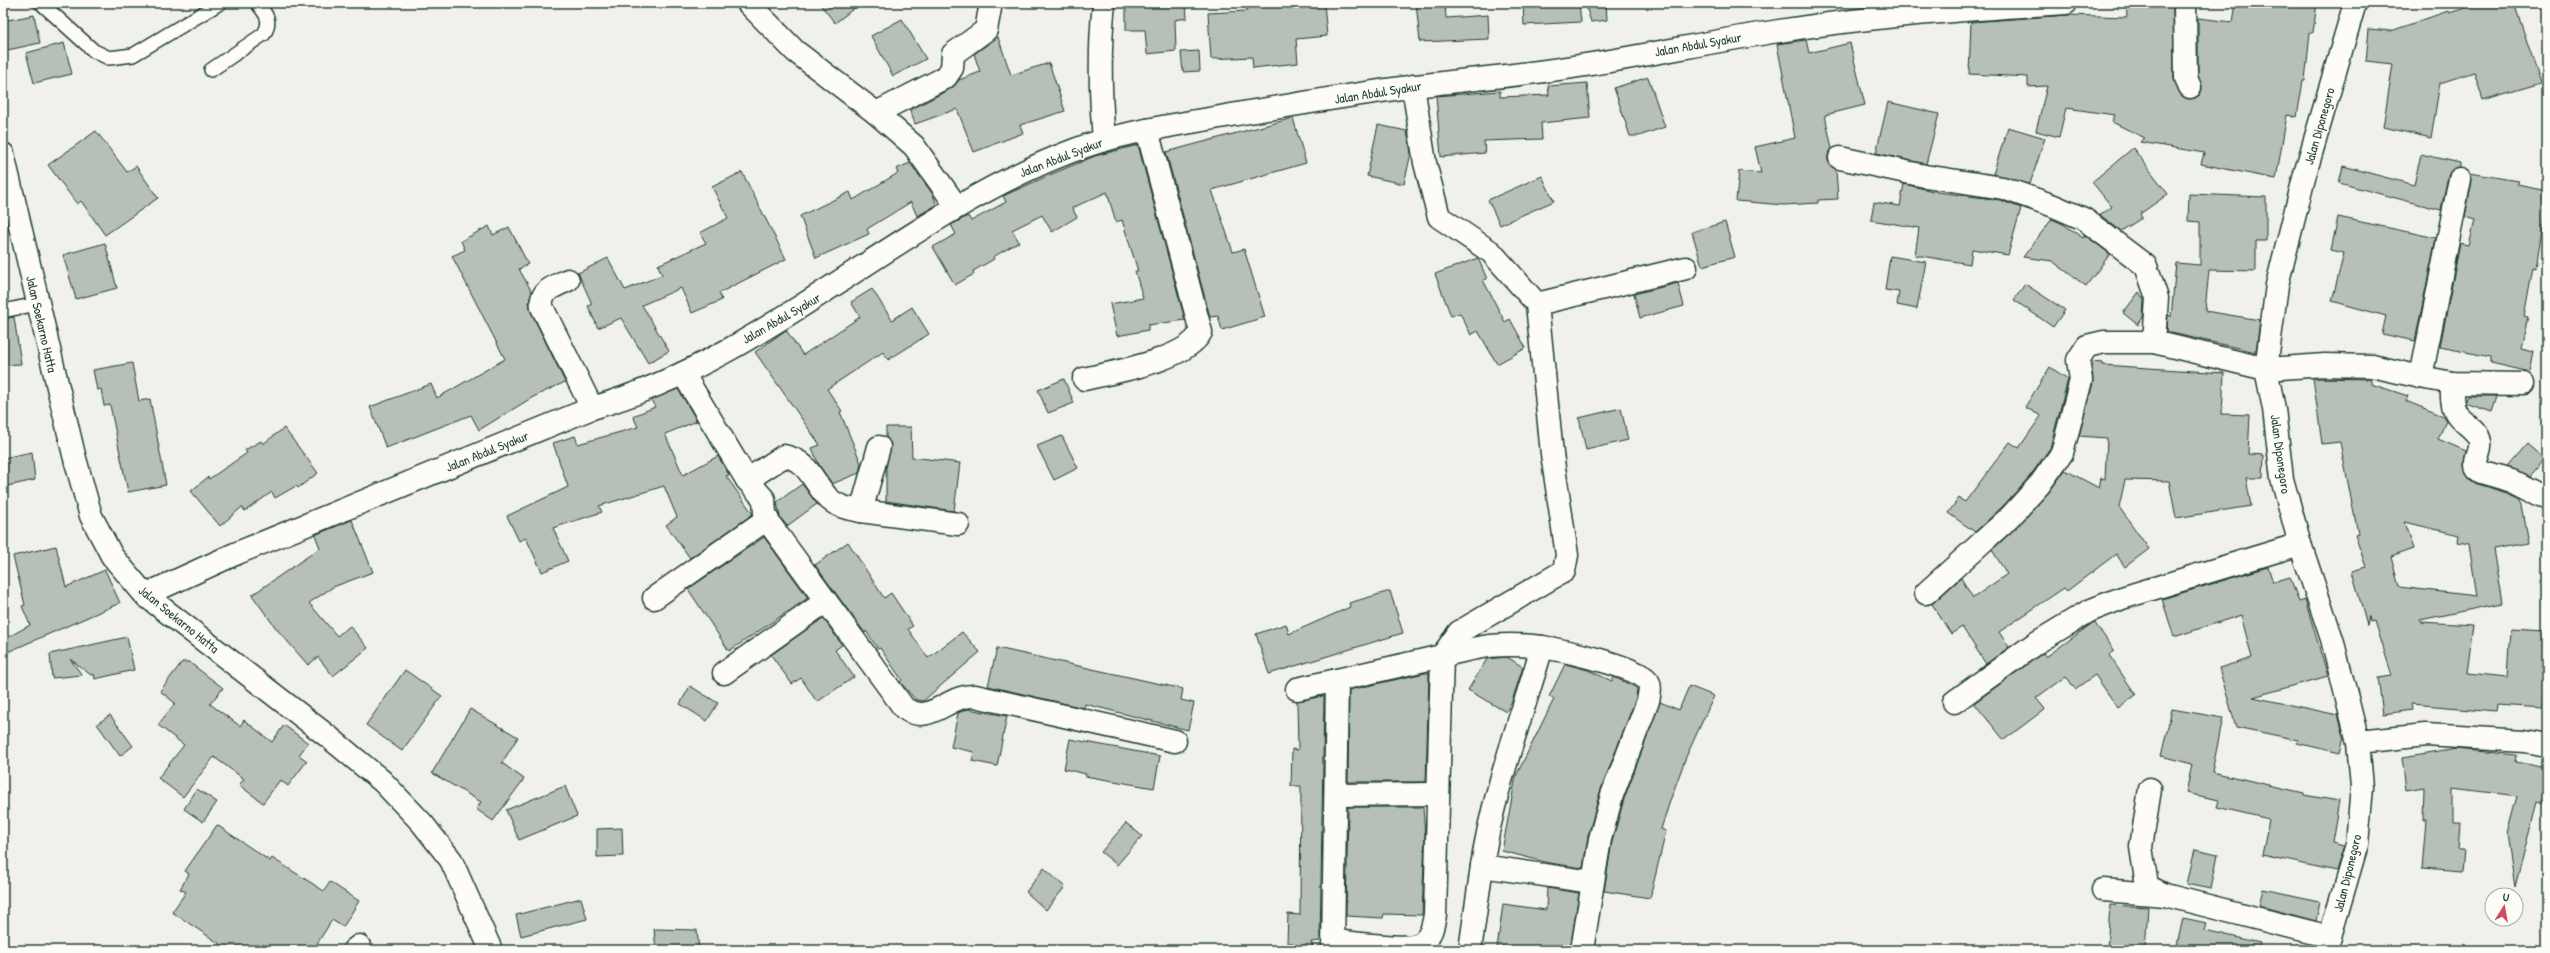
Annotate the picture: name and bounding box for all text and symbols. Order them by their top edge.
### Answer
street label: Jalan Abdul Syakur [1653,28,1743,60]
street label: Jalan Abdul Syakur [1333,76,1423,108]
street label: Jalan Diponegoro [2299,85,2339,167]
street label: Jalan Abdul Syakur [1017,133,1105,181]
street label: Jalan Soekarno Hatta [22,274,62,374]
street label: Jalan Abdul Syakur [738,288,824,348]
street label: Jalan Diponegoro [2267,413,2295,495]
street label: Jalan Abdul Syakur [443,426,531,476]
street label: Jalan Soekarno Hatta [135,581,223,657]
street label: Jalan Diponegoro [2329,832,2365,914]
north arrow [2484,887,2524,927]
text: U [2502,890,2510,905]

